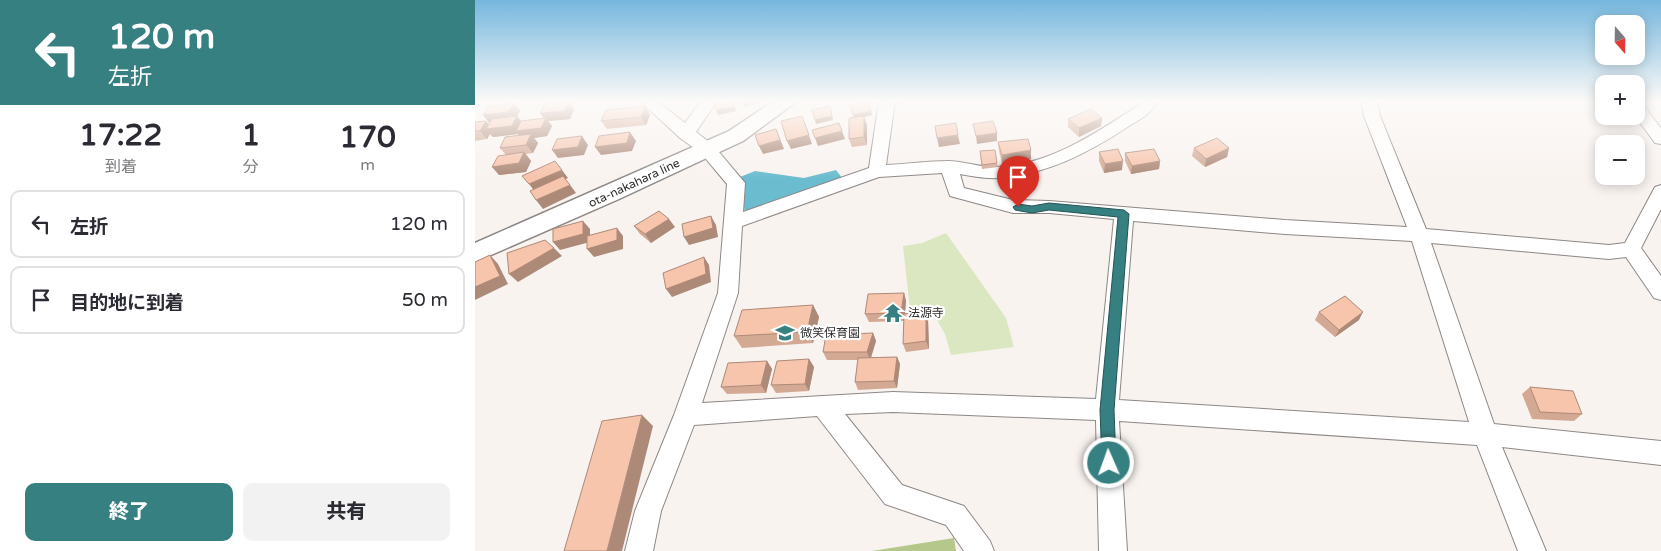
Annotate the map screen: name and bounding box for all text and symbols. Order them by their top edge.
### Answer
north arrow [1595,15,1645,65]
map controls [1595,15,1645,185]
text: 120 m [108,16,215,58]
icon: left [25,20,90,85]
text: 左折 [108,64,152,90]
button: + [1595,75,1645,125]
text: 17:22 [79,117,162,154]
text: 1 [241,117,260,154]
text: 170 [339,119,396,156]
button: − [1595,135,1645,185]
text: m [360,155,375,175]
street label: ota-nakahara line [586,156,682,210]
pin [997,156,1039,207]
text: 到着 [105,157,137,177]
text: 分 [243,157,259,177]
icon: arrive [1004,163,1032,191]
icon: left [27,210,55,238]
text: 120 m [390,213,448,235]
text: 左折 [70,216,108,238]
icon: arrive [27,286,55,314]
text: 50 m [402,289,448,311]
text: 目的地に到着 [70,292,184,314]
temple icon: 法源寺 [882,302,904,324]
place label: 法源寺 [908,306,944,320]
school or university icon: 微笑保育園 [774,322,796,344]
place label: 微笑保育園 [800,326,860,340]
position arrow [1082,436,1134,488]
button: 終了 [25,483,233,541]
button: 共有 [243,483,450,541]

